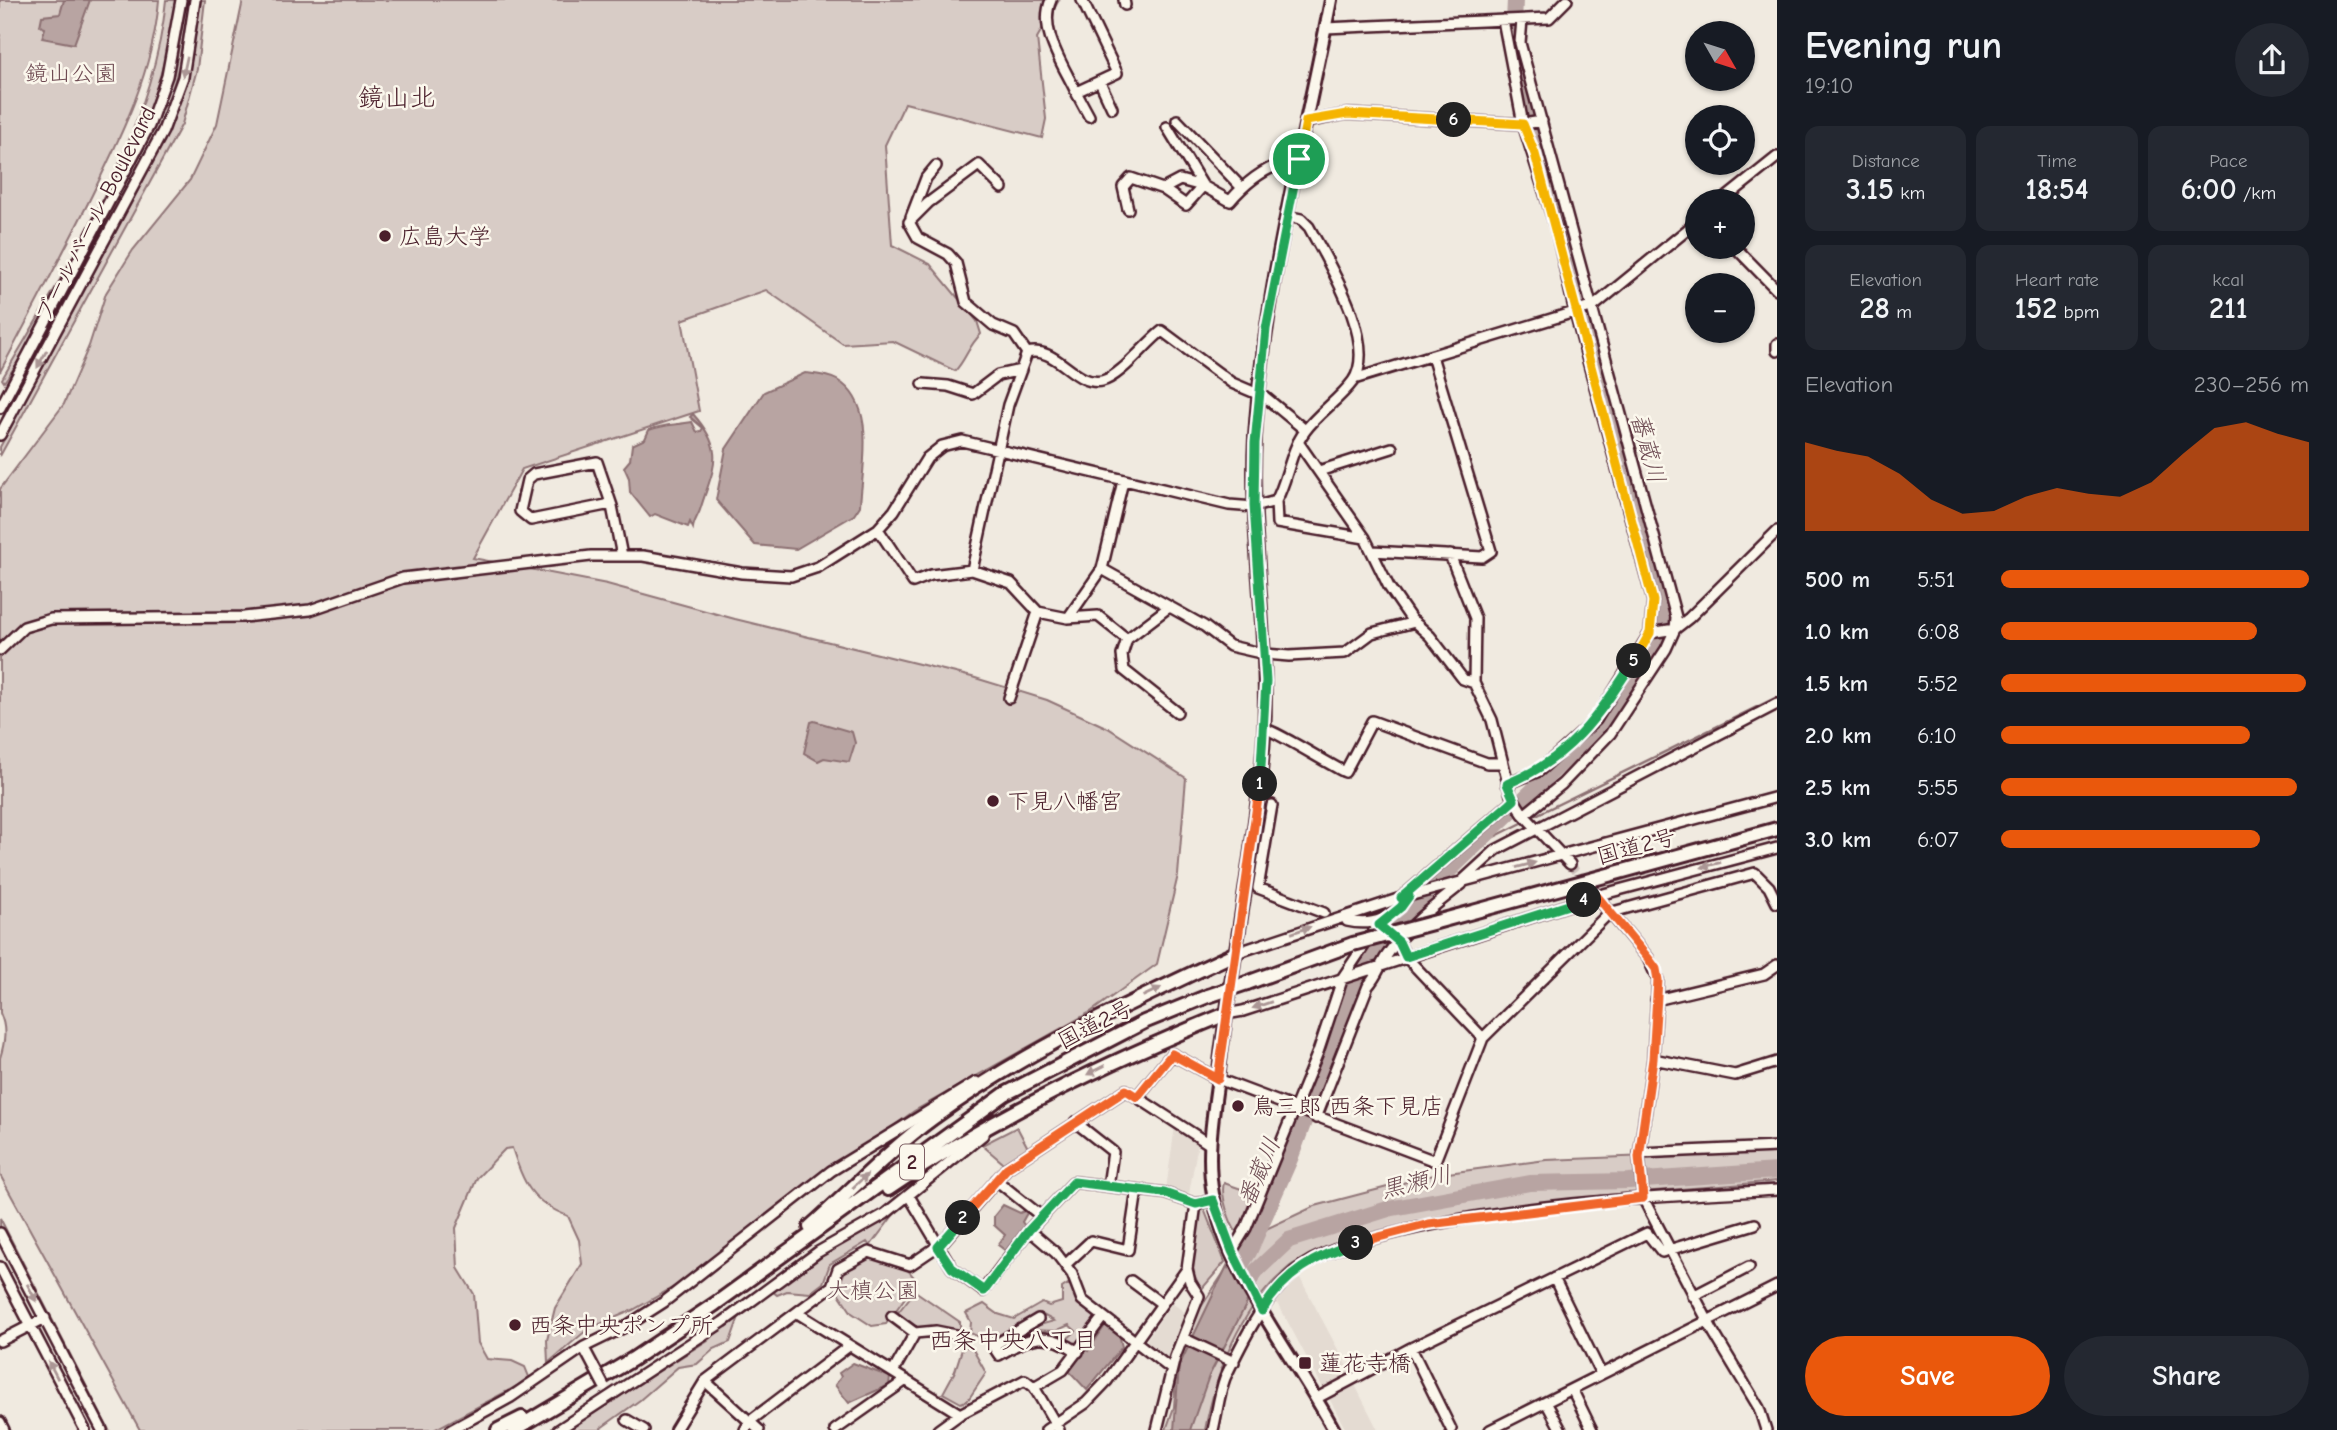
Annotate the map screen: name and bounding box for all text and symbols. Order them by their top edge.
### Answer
north arrow [1685,21,1755,91]
map controls [1685,21,1755,343]
button: share [2235,23,2309,97]
text: Evening run [1805,24,2002,68]
one-way arrow [179,56,190,78]
park label: 鏡山公園 [25,60,117,87]
text: 19:10 [1805,72,1854,99]
district label: 鏡山北 [358,83,436,113]
street label: ブールバール Boulevard [29,102,162,326]
pin: 6 [1436,102,1472,138]
button: locate [1685,105,1755,175]
text: 6 [1449,108,1458,130]
pin [1269,129,1329,189]
icon: arrive [1280,140,1318,178]
text: Distance [1852,150,1920,172]
text: Time [2037,150,2077,172]
text: Pace [2209,150,2247,172]
text: 3.15 [1846,172,1894,207]
text: 18:54 [2025,172,2089,207]
text: 6:00 [2180,172,2237,207]
text: km [1894,182,1925,204]
text: /km [2237,182,2276,204]
button: + [1685,189,1755,259]
place label: 広島大学 [399,223,491,250]
marker: 広島大学 [377,228,393,244]
text: Elevation [1849,269,1922,291]
text: Heart rate [2015,269,2099,291]
text: kcal [2212,269,2244,291]
button: − [1685,273,1755,343]
text: 28 [1859,291,1890,326]
text: 152 [2014,291,2057,326]
text: 211 [2209,291,2248,326]
text: m [1890,301,1912,323]
text: bpm [2057,301,2099,323]
one-way arrow [36,349,48,369]
text: Elevation [1805,371,1893,398]
text: 230–256 m [2194,371,2309,398]
water label: 蕃蔵川 [1625,410,1671,486]
text: 500 m [1805,566,1870,593]
text: 5:51 [1917,566,1955,593]
text: 1.0 km [1805,618,1869,645]
text: 6:08 [1917,618,1959,645]
pin: 5 [1616,644,1652,678]
text: 5 [1628,649,1639,671]
text: 1.5 km [1805,670,1868,697]
text: 5:52 [1917,670,1958,697]
text: 2.0 km [1805,722,1871,749]
text: 6:10 [1917,722,1957,749]
pin: 1 [1242,766,1278,802]
text: 1 [1256,772,1263,794]
text: 2.5 km [1805,774,1871,801]
text: 5:55 [1917,774,1959,801]
place label: 下見八幡宮 [1007,788,1122,815]
marker: 下見八幡宮 [985,793,1001,809]
street label: 国道2号 [1594,823,1679,870]
text: 3.0 km [1805,826,1871,853]
text: 6:07 [1917,826,1959,853]
one-way arrow [1516,859,1537,869]
one-way arrow [1700,860,1722,871]
pin: 4 [1566,883,1602,918]
text: 4 [1579,888,1588,910]
one-way arrow [1290,924,1311,935]
one-way arrow [1142,986,1162,997]
street label: 国道2号 [1053,994,1137,1055]
one-way arrow [1251,1000,1272,1011]
one-way arrow [1086,1065,1106,1076]
place label: 鳥三郎 西条下見店 [1252,1093,1444,1120]
marker: 鳥三郎 西条下見店 [1230,1098,1246,1114]
water label: 番蔵川 [1232,1133,1286,1211]
road number: 2 [900,1144,924,1180]
water label: 黒瀬川 [1378,1160,1454,1204]
one-way arrow [851,1174,868,1190]
pin: 2 [946,1200,981,1236]
text: 2 [958,1206,967,1228]
pin: 3 [1338,1226,1374,1260]
text: 3 [1351,1231,1360,1253]
park label: 大槙公園 [827,1277,919,1304]
one-way arrow [26,1283,37,1303]
place label: 西条中央ポンプ所 [529,1312,713,1339]
marker: 西条中央ポンプ所 [507,1317,523,1333]
district label: 西条中央八丁目 [929,1326,1097,1354]
button: Save [1805,1336,2050,1416]
button: Share [2064,1336,2309,1416]
place label: 蓮花寺橋 [1319,1350,1411,1377]
marker: 蓮花寺橋 [1297,1355,1313,1371]
one-way arrow [47,1360,59,1379]

